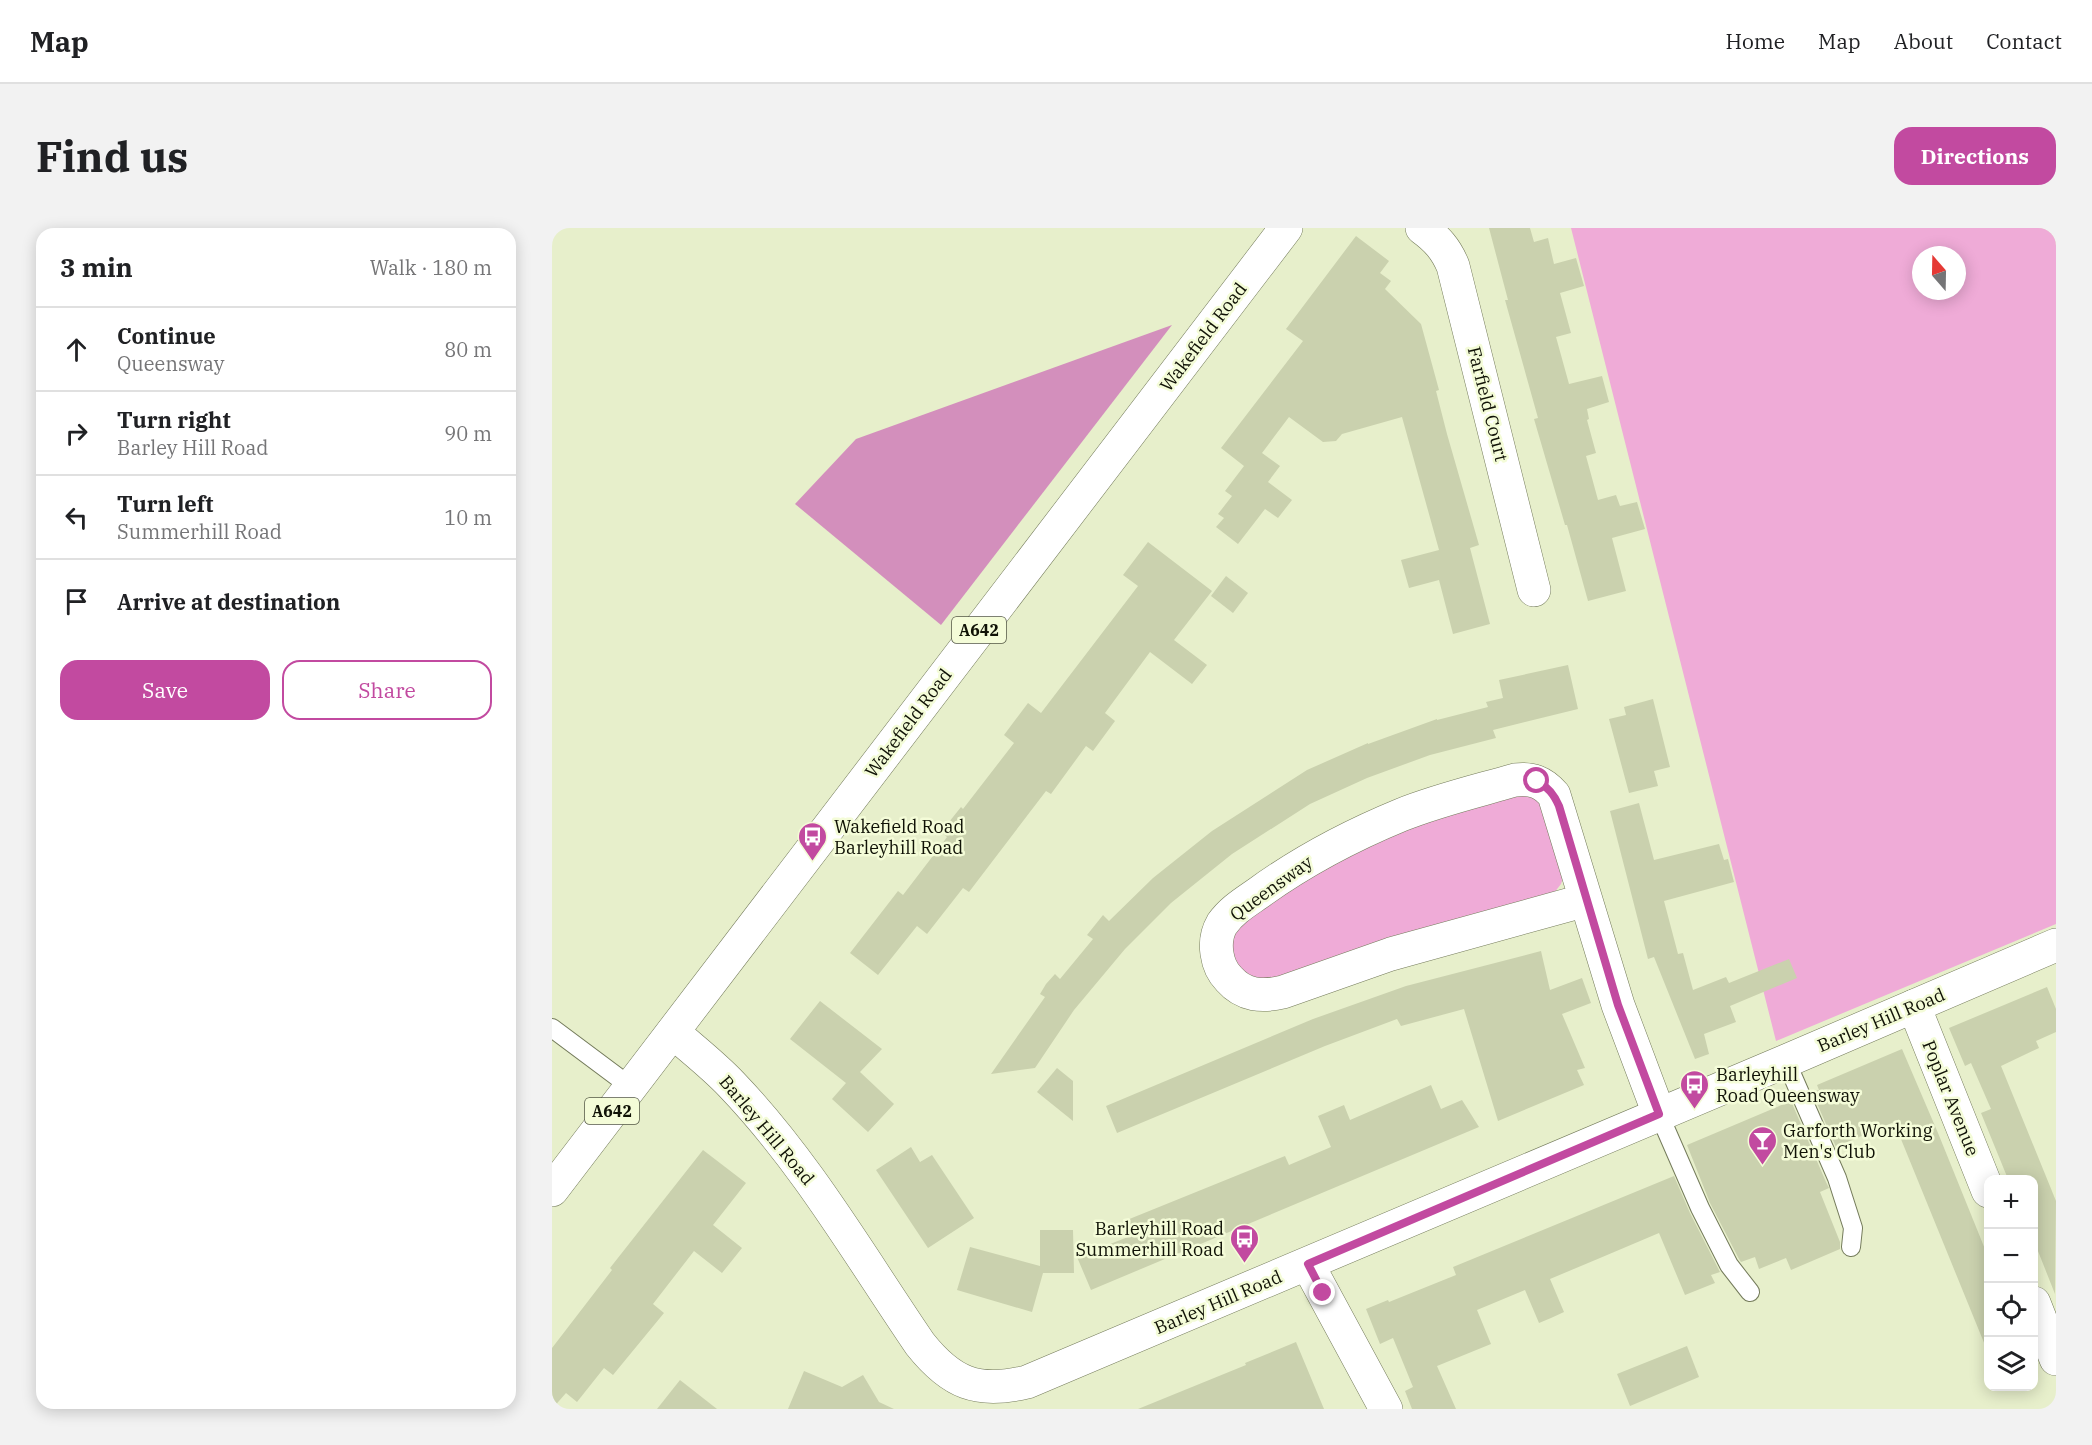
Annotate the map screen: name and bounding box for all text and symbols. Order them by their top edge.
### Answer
text: Map [30,23,89,60]
text: Home [1725,27,1785,55]
text: Map [1818,27,1861,55]
text: About [1894,27,1953,55]
text: Contact [1986,27,2062,55]
button: Directions [1894,127,2056,185]
text: Find us [36,129,188,184]
north arrow [1912,246,1966,300]
text: 3 min [60,250,133,284]
text: Walk · 180 m [370,254,492,281]
street label: Wakefield Road [1155,278,1251,396]
text: Continue [117,321,216,350]
icon: ahead [60,333,93,366]
text: 80 m [444,336,492,363]
street label: Farfield Court [1463,344,1513,464]
text: Queensway [117,350,224,377]
text: Turn right [117,405,231,434]
icon: right [60,417,93,450]
text: 90 m [444,420,492,447]
text: Barley Hill Road [117,434,269,461]
text: Turn left [117,489,213,518]
icon: left [60,501,93,534]
text: 10 m [444,504,492,531]
text: Summerhill Road [117,518,282,545]
icon: arrive [60,585,93,618]
text: Arrive at destination [117,587,340,616]
road number: A642 [952,617,1006,643]
button: Save [60,660,270,720]
button: Share [282,660,492,720]
street label: Wakefield Road [860,664,956,782]
route start [1523,767,1549,793]
place label: Wakefield Road Barleyhill Road [834,815,965,859]
bus stop icon: Wakefield Road Barleyhill Road [797,820,829,862]
street label: Queensway [1225,850,1317,926]
street label: Barley Hill Road [1814,983,1948,1057]
street label: Poplar Avenue [1917,1037,1985,1159]
place label: Barleyhill Road Queensway [1716,1063,1860,1107]
bus stop icon: Barleyhill Road Queensway [1679,1068,1711,1110]
street label: Barley Hill Road [714,1070,820,1190]
road number: A642 [585,1098,639,1124]
place label: Garforth Working Men's Club [1783,1119,1933,1163]
bar icon: Garforth Working Men's Club [1746,1124,1778,1166]
map controls [1984,1175,2038,1391]
button: + [1984,1175,2038,1229]
place label: Barleyhill Road Summerhill Road [1076,1217,1224,1261]
bus stop icon: Barleyhill Road Summerhill Road [1229,1222,1261,1264]
button: − [1984,1229,2038,1283]
street label: Barley Hill Road [1151,1265,1285,1339]
route end [1309,1279,1335,1305]
button: locate [1984,1283,2038,1337]
button: layers [1984,1337,2038,1391]

